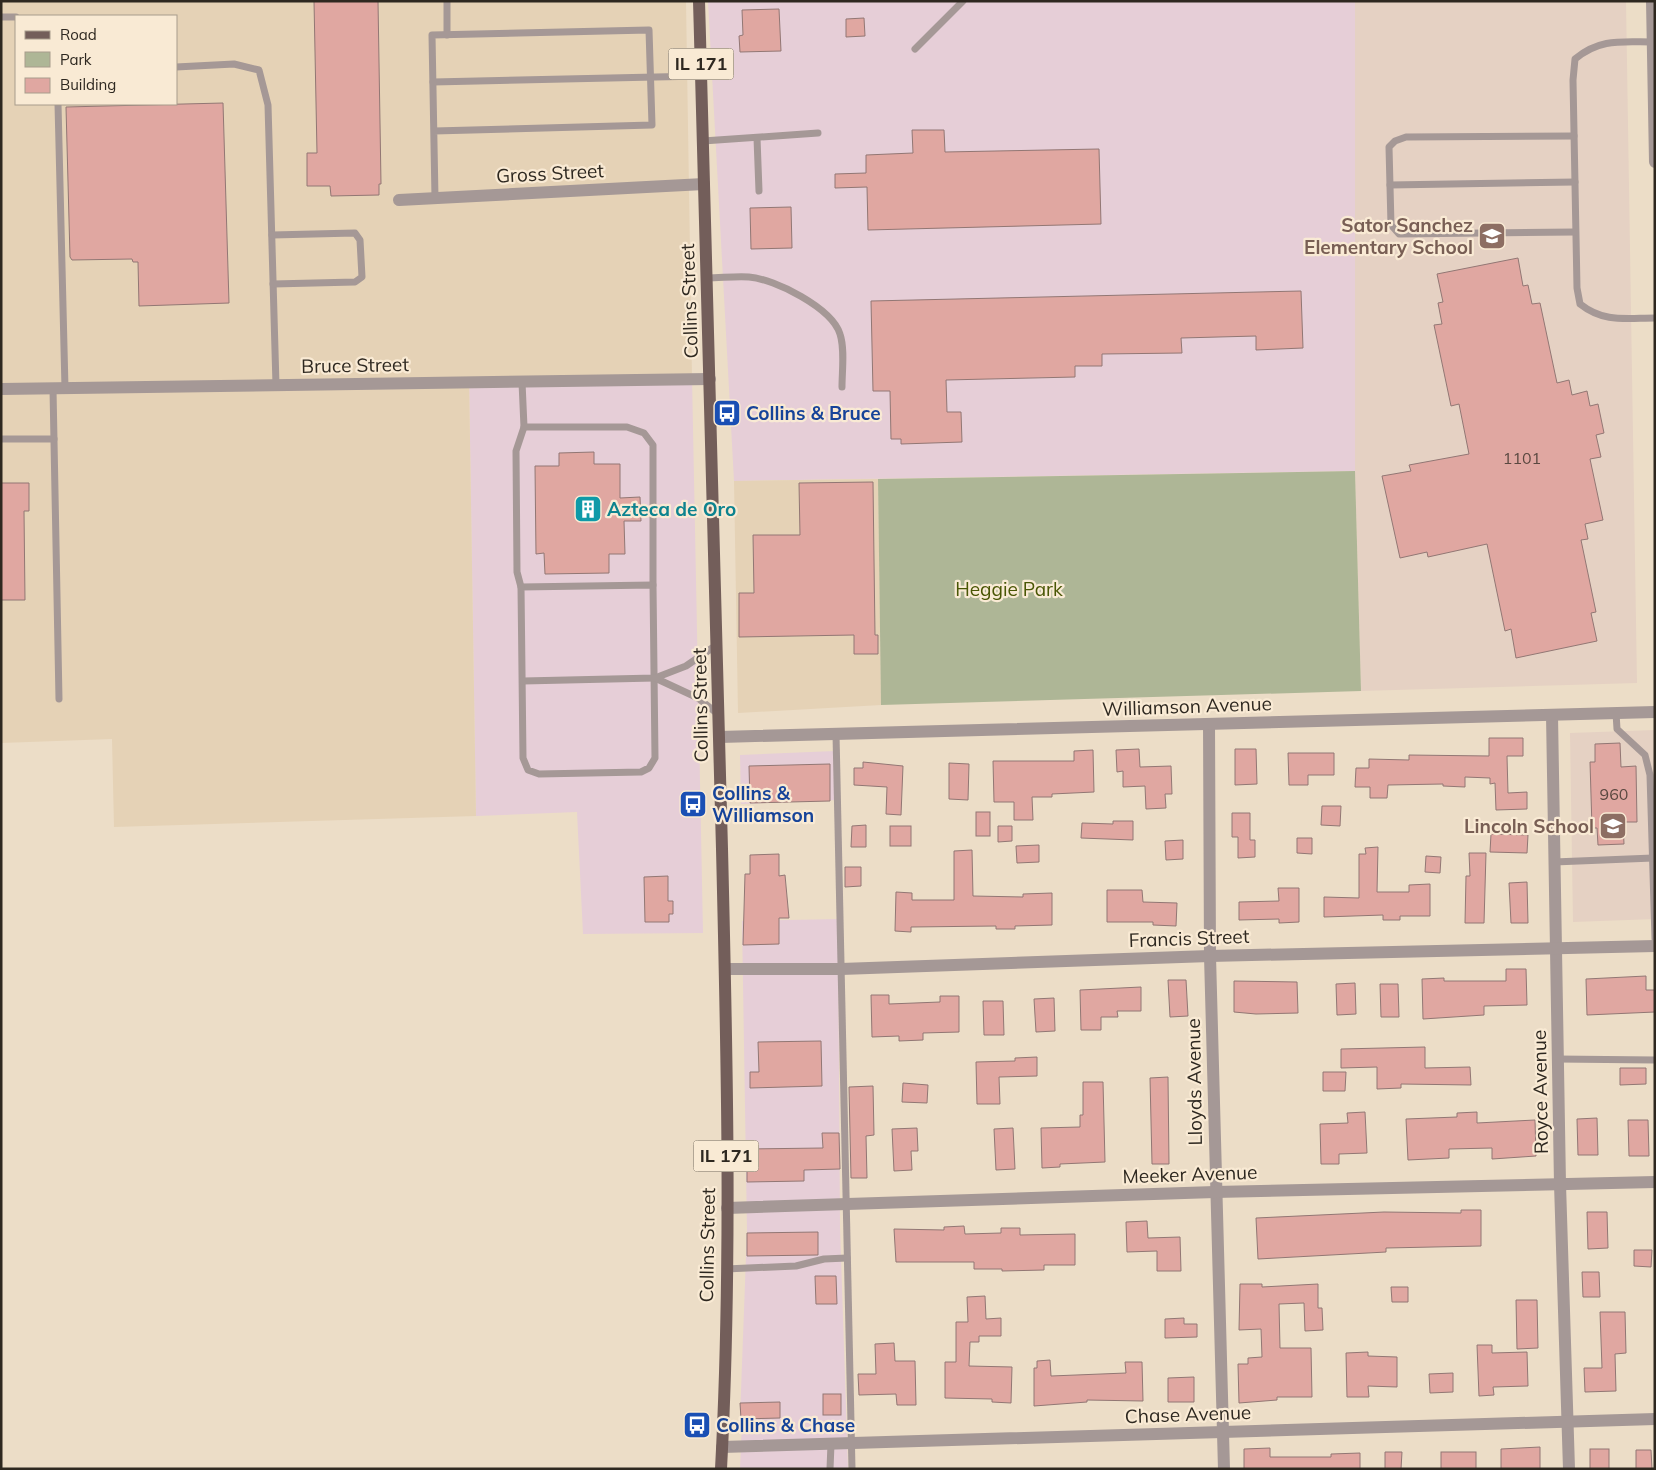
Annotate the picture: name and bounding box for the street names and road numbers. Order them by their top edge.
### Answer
road number: IL 171 [668,49,734,80]
street label: Gross Street [496,158,605,188]
street label: Collins Street [675,243,703,359]
street label: Bruce Street [301,352,409,378]
street label: Collins Street [687,647,713,763]
street label: Williamson Avenue [1102,691,1272,721]
street label: Francis Street [1128,924,1250,952]
street label: Lloyds Avenue [1181,1018,1207,1146]
street label: Royce Avenue [1527,1030,1553,1154]
road number: IL 171 [694,1140,758,1172]
street label: Meeker Avenue [1122,1160,1258,1188]
street label: Collins Street [694,1187,720,1303]
street label: Chase Avenue [1124,1400,1252,1428]

